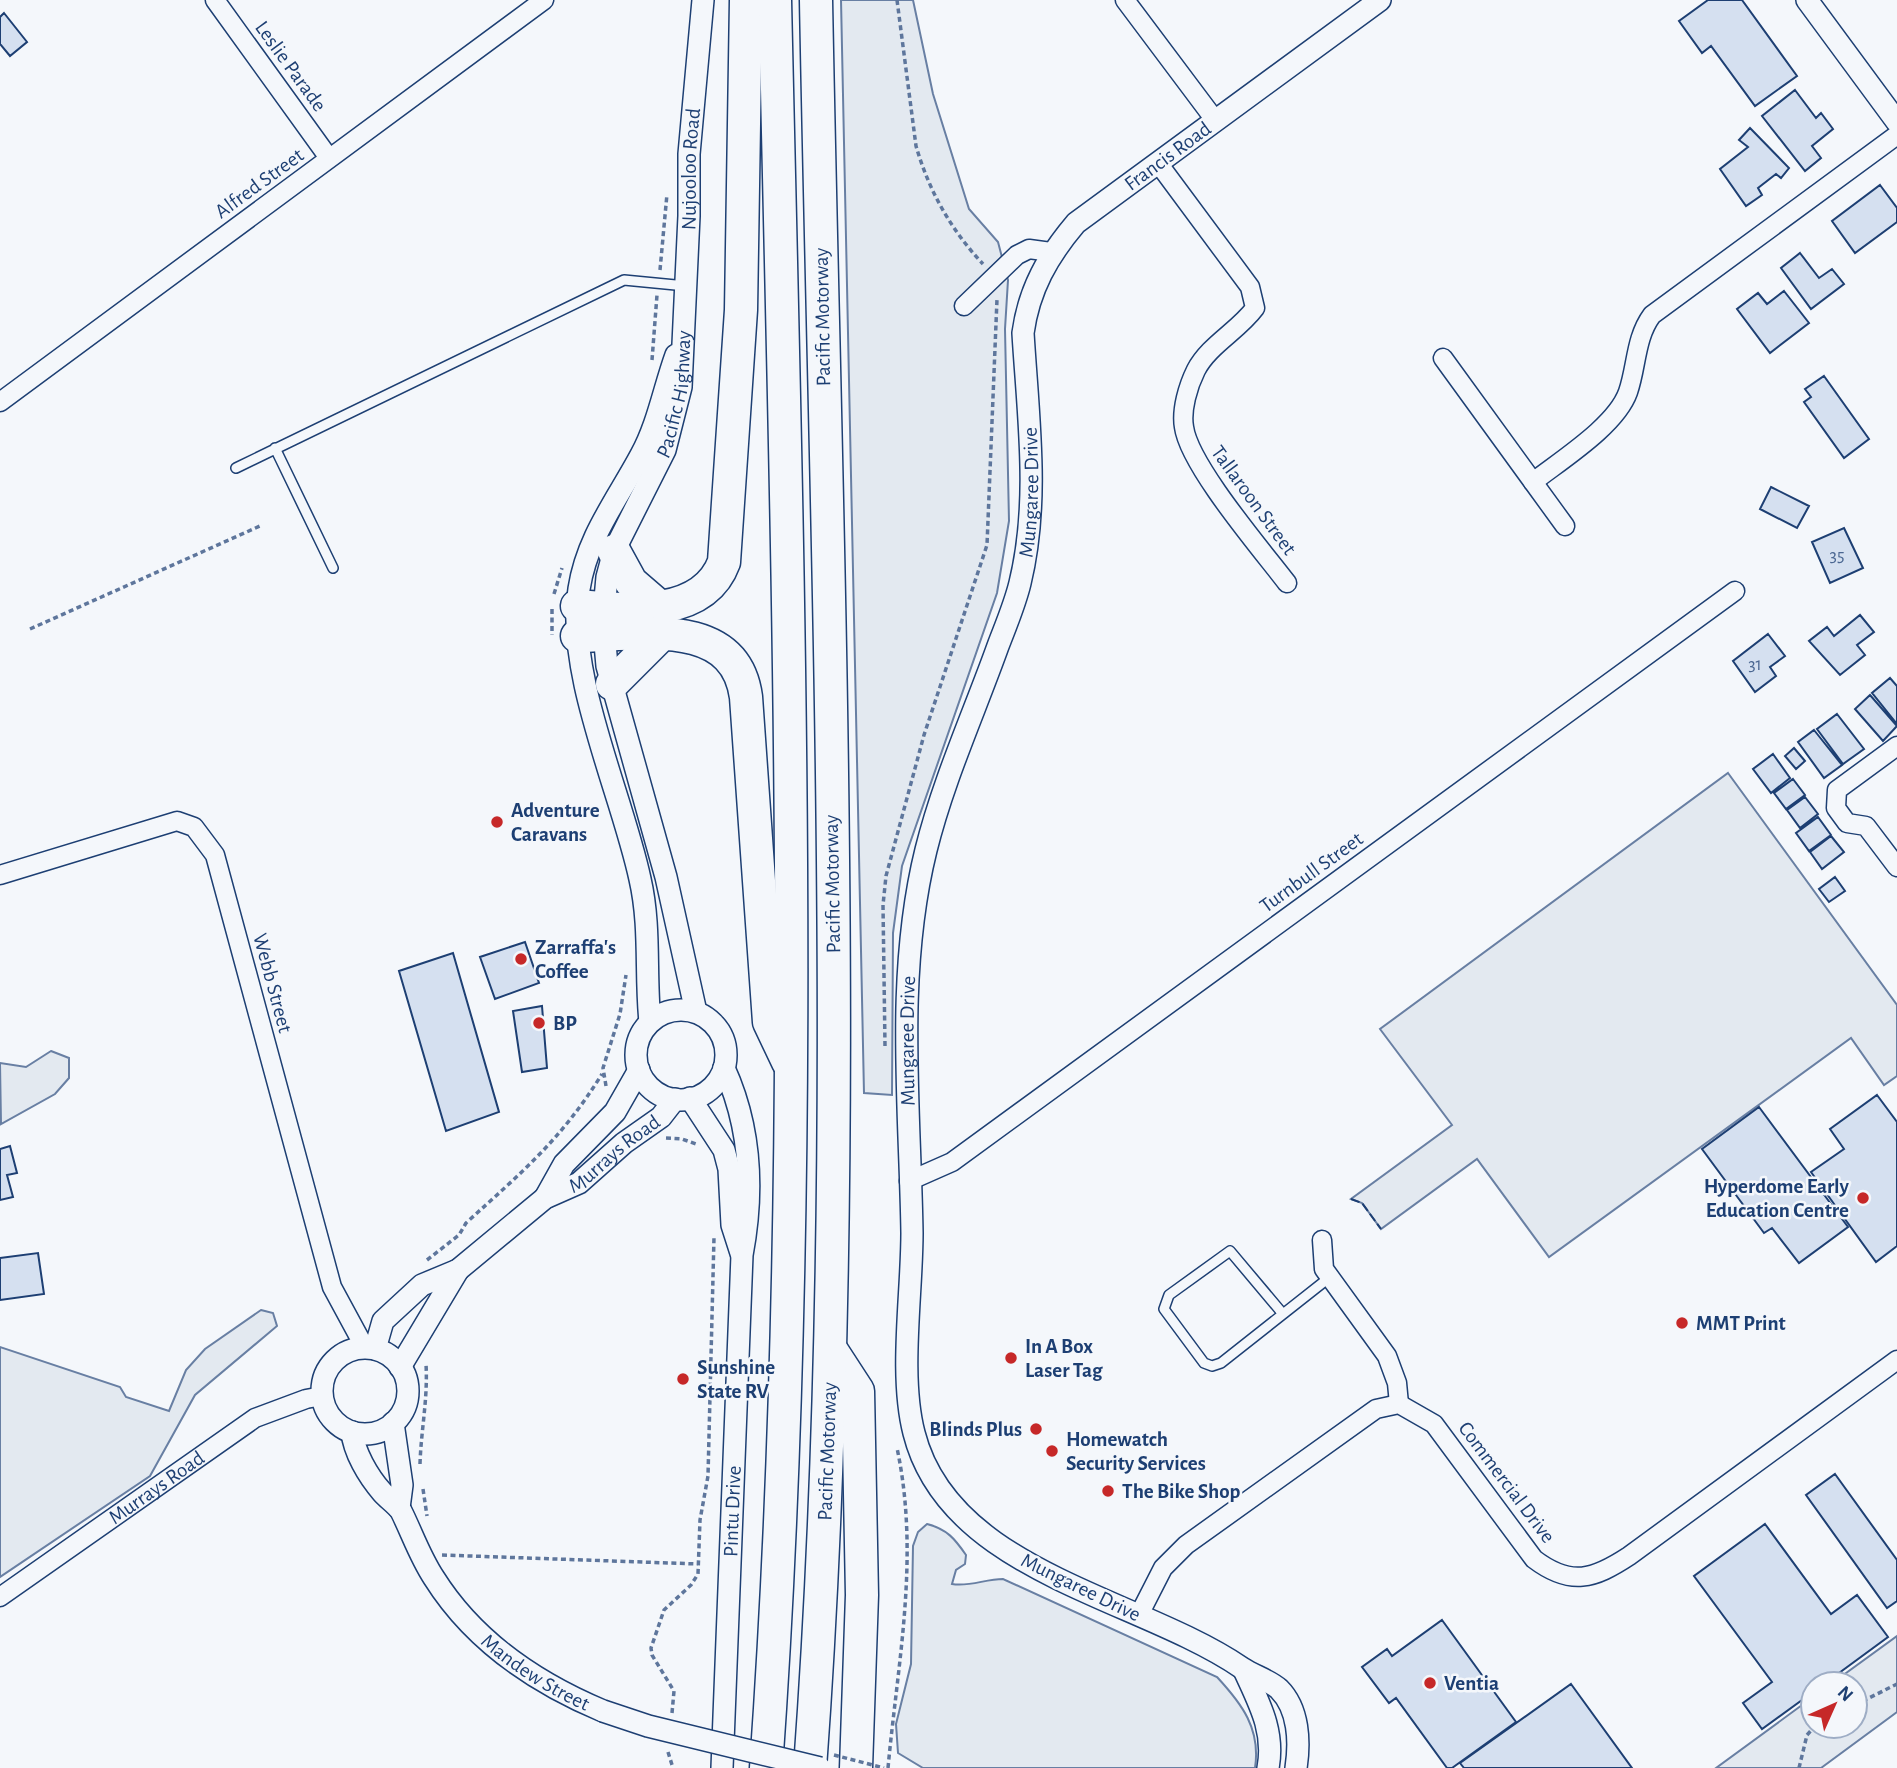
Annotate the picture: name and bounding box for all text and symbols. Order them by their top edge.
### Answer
street label: Leslie Parade [251,17,330,115]
street label: Nujooloo Road [678,107,704,231]
street label: Francis Road [1121,118,1215,195]
street label: Alfred Street [211,144,308,222]
street label: Pacific Motorway [811,247,834,386]
street label: Pacific Highway [653,330,695,461]
street label: Mungaree Drive [1015,427,1042,559]
street label: Tallaroon Street [1207,442,1300,559]
house number: 35 [1830,547,1844,565]
house number: 31 [1748,656,1762,674]
place label: Adventure Caravans [511,800,600,845]
marker: Adventure Caravans [489,814,505,830]
street label: Pacific Motorway [821,814,844,953]
street label: Turnbull Street [1256,828,1367,917]
street label: Webb Street [249,931,296,1035]
place label: Zarraffa's Coffee [535,937,616,982]
marker: Zarraffa's Coffee [513,951,529,967]
street label: Mungaree Drive [897,975,919,1106]
place label: BP [553,1013,577,1034]
marker: BP [531,1015,547,1031]
street label: Murrays Road [566,1111,664,1197]
place label: Hyperdome Early Education Centre [1704,1176,1850,1221]
marker: Hyperdome Early Education Centre [1855,1190,1871,1206]
place label: MMT Print [1696,1313,1786,1334]
marker: MMT Print [1674,1315,1690,1331]
place label: In A Box Laser Tag [1025,1336,1103,1381]
marker: In A Box Laser Tag [1003,1350,1019,1366]
place label: Sunshine State RV [697,1357,775,1402]
marker: Sunshine State RV [675,1371,691,1387]
street label: Pacific Motorway [814,1382,840,1521]
street label: Commercial Drive [1454,1418,1559,1547]
place label: Blinds Plus [929,1419,1022,1440]
marker: Blinds Plus [1028,1421,1044,1437]
place label: Homewatch Security Services [1066,1429,1206,1474]
marker: Homewatch Security Services [1044,1443,1060,1459]
street label: Murrays Road [105,1447,208,1528]
street label: Pintu Drive [720,1465,745,1557]
place label: The Bike Shop [1122,1481,1241,1502]
marker: The Bike Shop [1100,1483,1116,1499]
street label: Mungaree Drive [1018,1549,1144,1625]
street label: Mandew Street [477,1630,593,1715]
north arrow [1799,1670,1869,1740]
place label: Ventia [1444,1673,1499,1694]
marker: Ventia [1422,1675,1438,1691]
text: N [1834,1683,1856,1705]

